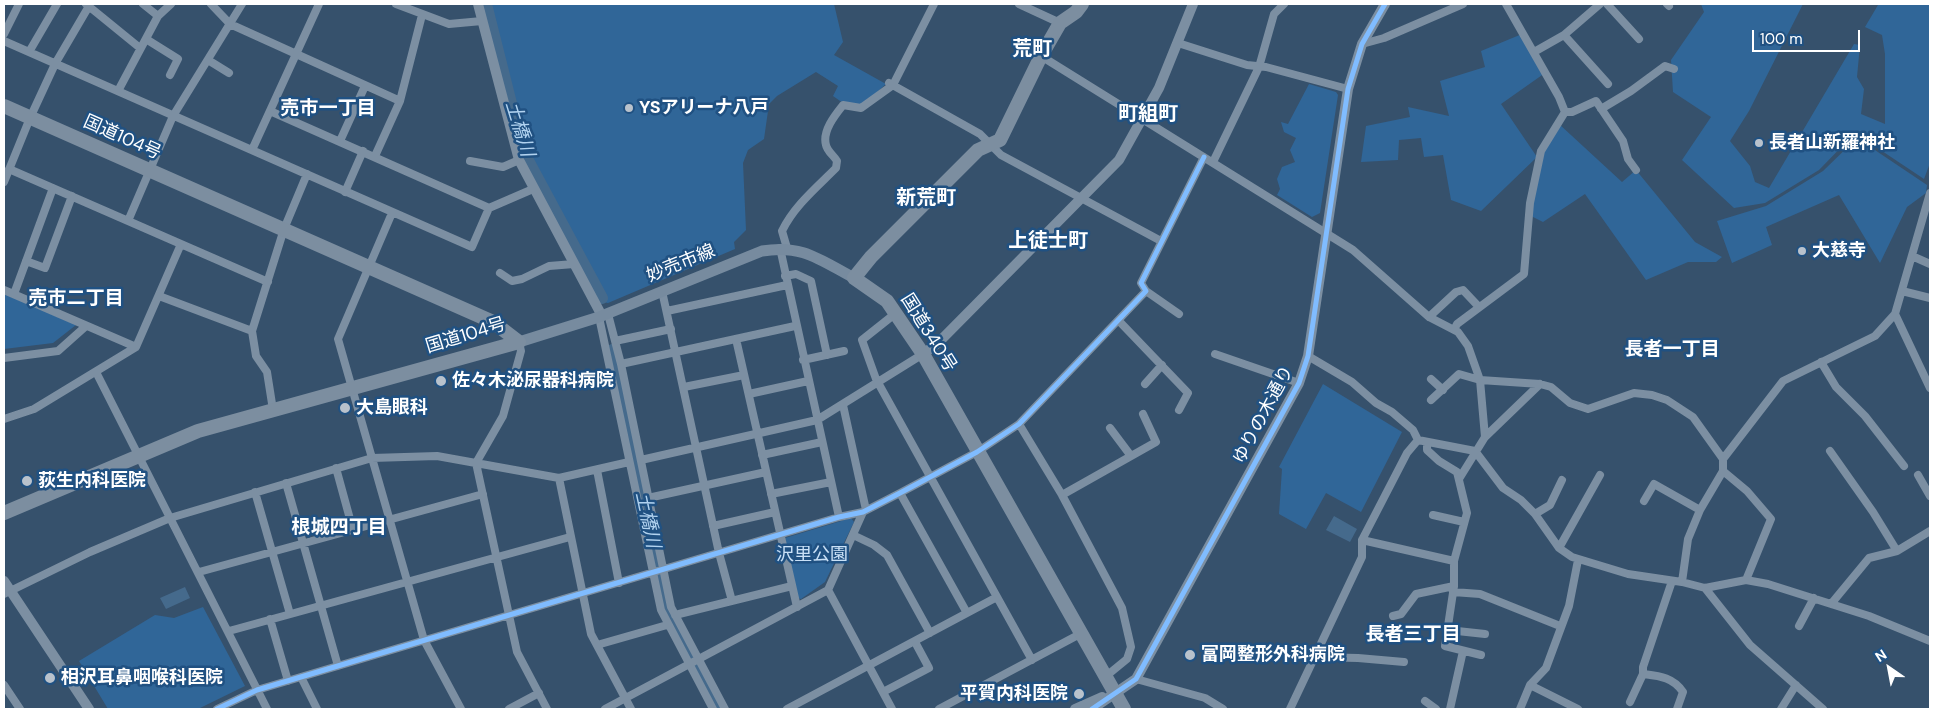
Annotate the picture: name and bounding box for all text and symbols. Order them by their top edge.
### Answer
scale bar [1754,20,1862,52]
text: 100 m [1760,29,1803,49]
district label: 荒町 [1012,38,1052,62]
place label: YSアリーナ八戸 [639,97,769,119]
district label: 売市一丁目 [281,98,375,120]
water label: 土橋川 [500,98,538,160]
marker: YSアリーナ八戸 [623,102,635,114]
district label: 町組町 [1118,103,1178,127]
street label: 国道104号 [80,111,164,165]
place label: 長者山新羅神社 [1769,132,1895,154]
marker: 長者山新羅神社 [1753,137,1765,149]
district label: 新荒町 [896,187,956,211]
district label: 上徒士町 [1008,230,1088,254]
place label: 大慈寺 [1812,240,1866,262]
street label: 妙売市線 [644,241,718,287]
marker: 大慈寺 [1796,245,1808,257]
district label: 売市二丁目 [29,288,123,310]
street label: 国道340号 [896,290,960,376]
street label: 国道104号 [423,314,509,358]
district label: 長者一丁目 [1625,339,1719,361]
street label: ゆりの木通り [1229,362,1299,468]
place label: 佐々木泌尿器科病院 [452,370,614,392]
marker: 佐々木泌尿器科病院 [434,374,448,388]
place label: 大島眼科 [356,397,428,419]
marker: 大島眼科 [338,401,352,415]
place label: 荻生内科医院 [38,470,146,492]
marker: 荻生内科医院 [20,474,34,488]
water label: 土橋川 [630,490,664,550]
district label: 根城四丁目 [292,517,386,539]
park label: 沢里公園 [776,544,848,566]
district label: 長者三丁目 [1366,624,1460,646]
north arrow [1864,643,1914,693]
place label: 富岡整形外科病院 [1201,644,1345,666]
text: N [1872,645,1890,666]
marker: 富岡整形外科病院 [1183,648,1197,662]
place label: 相沢耳鼻咽喉科医院 [61,667,223,689]
marker: 相沢耳鼻咽喉科医院 [43,671,57,685]
place label: 平賀内科医院 [960,683,1068,705]
marker: 平賀内科医院 [1072,687,1086,701]

